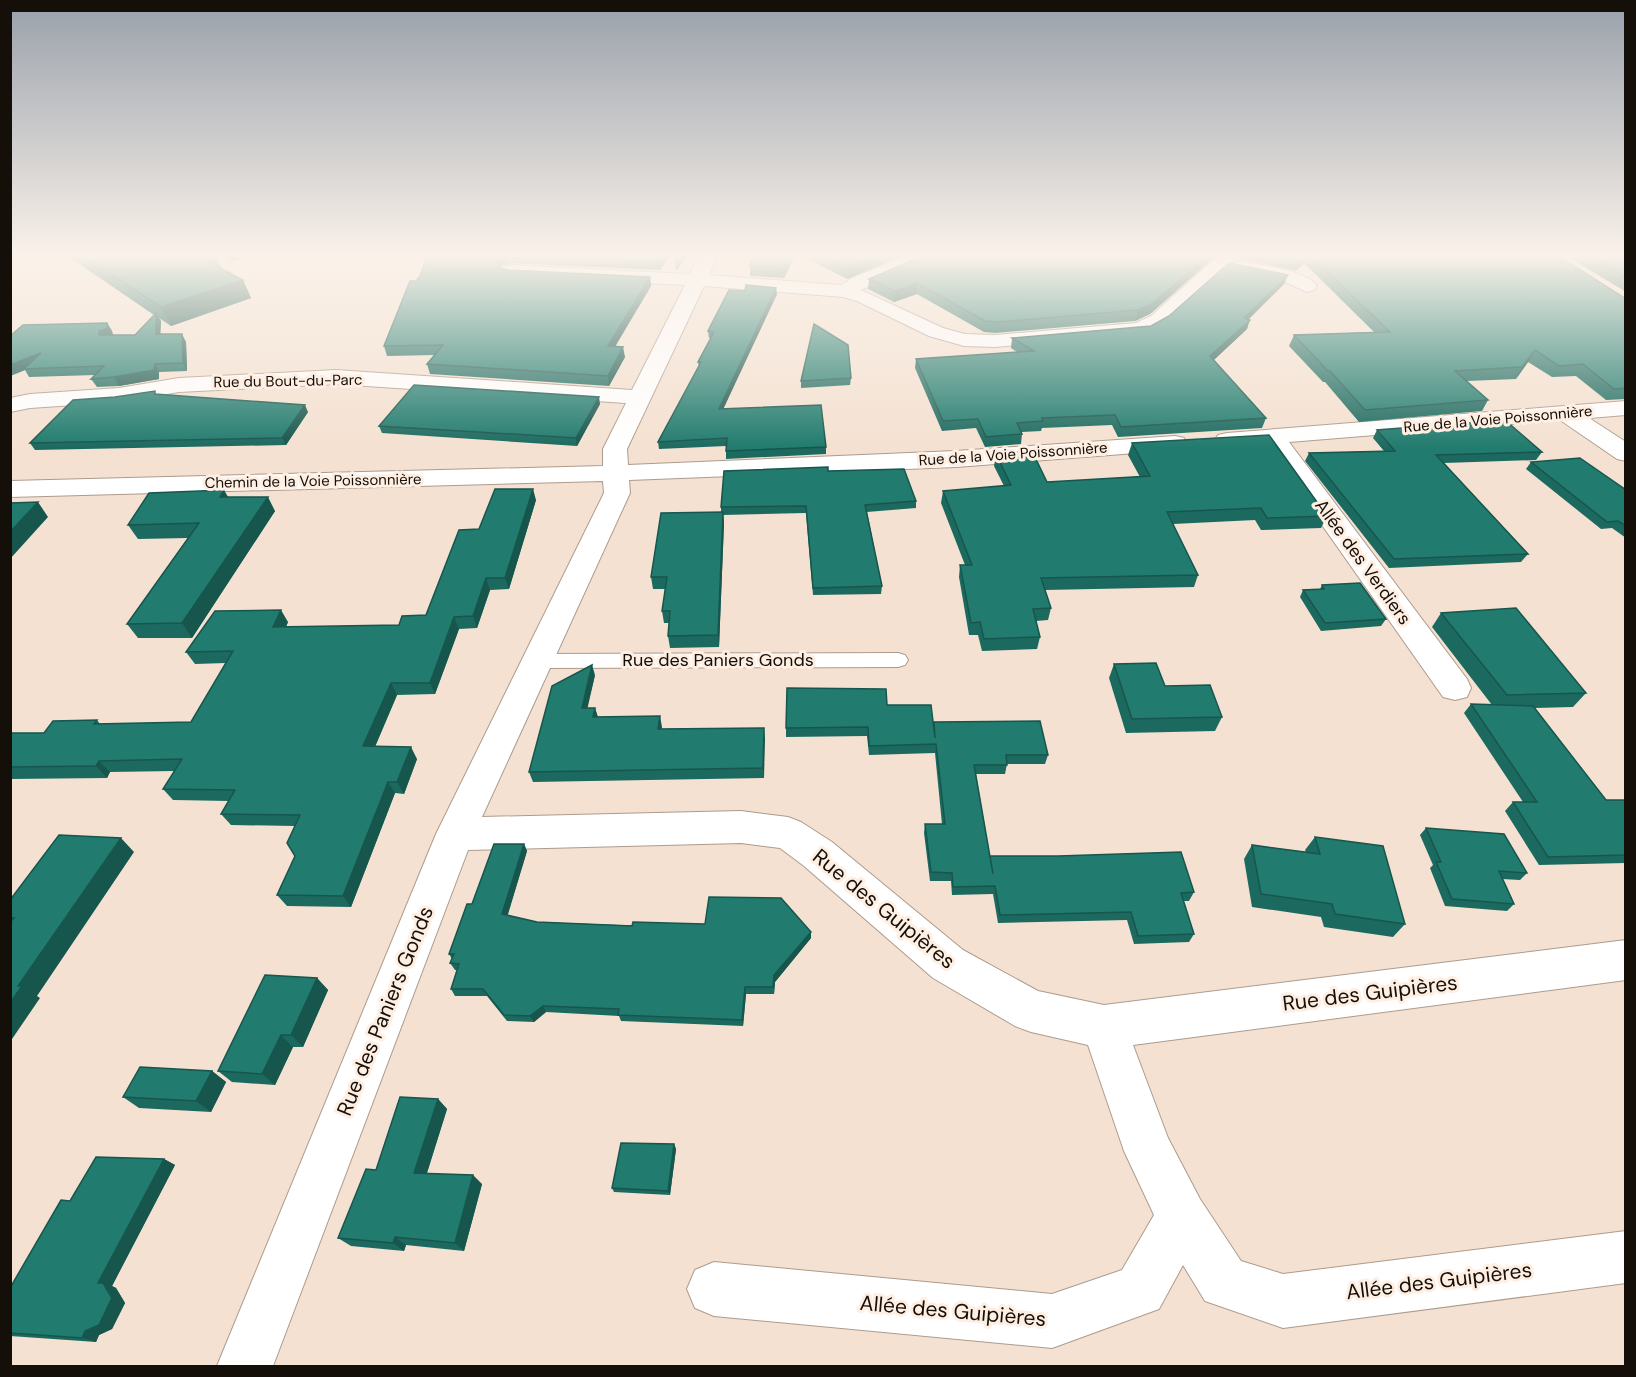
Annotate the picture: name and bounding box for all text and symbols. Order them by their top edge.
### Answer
street label: Rue du Bout-du-Parc [213,370,363,392]
street label: Rue de la Voie Poissonnière [1403,401,1593,437]
street label: Rue de la Voie Poissonnière [918,437,1108,471]
street label: Chemin de la Voie Poissonnière [204,469,422,493]
street label: Allée des Verdiers [1309,494,1417,630]
street label: Rue des Paniers Gonds [622,648,814,672]
street label: Rue des Guipières [807,843,961,975]
street label: Rue des Paniers Gonds [330,902,440,1120]
street label: Rue des Guipières [1281,968,1459,1018]
street label: Allée des Guipières [1345,1256,1533,1306]
street label: Allée des Guipières [859,1289,1047,1333]

